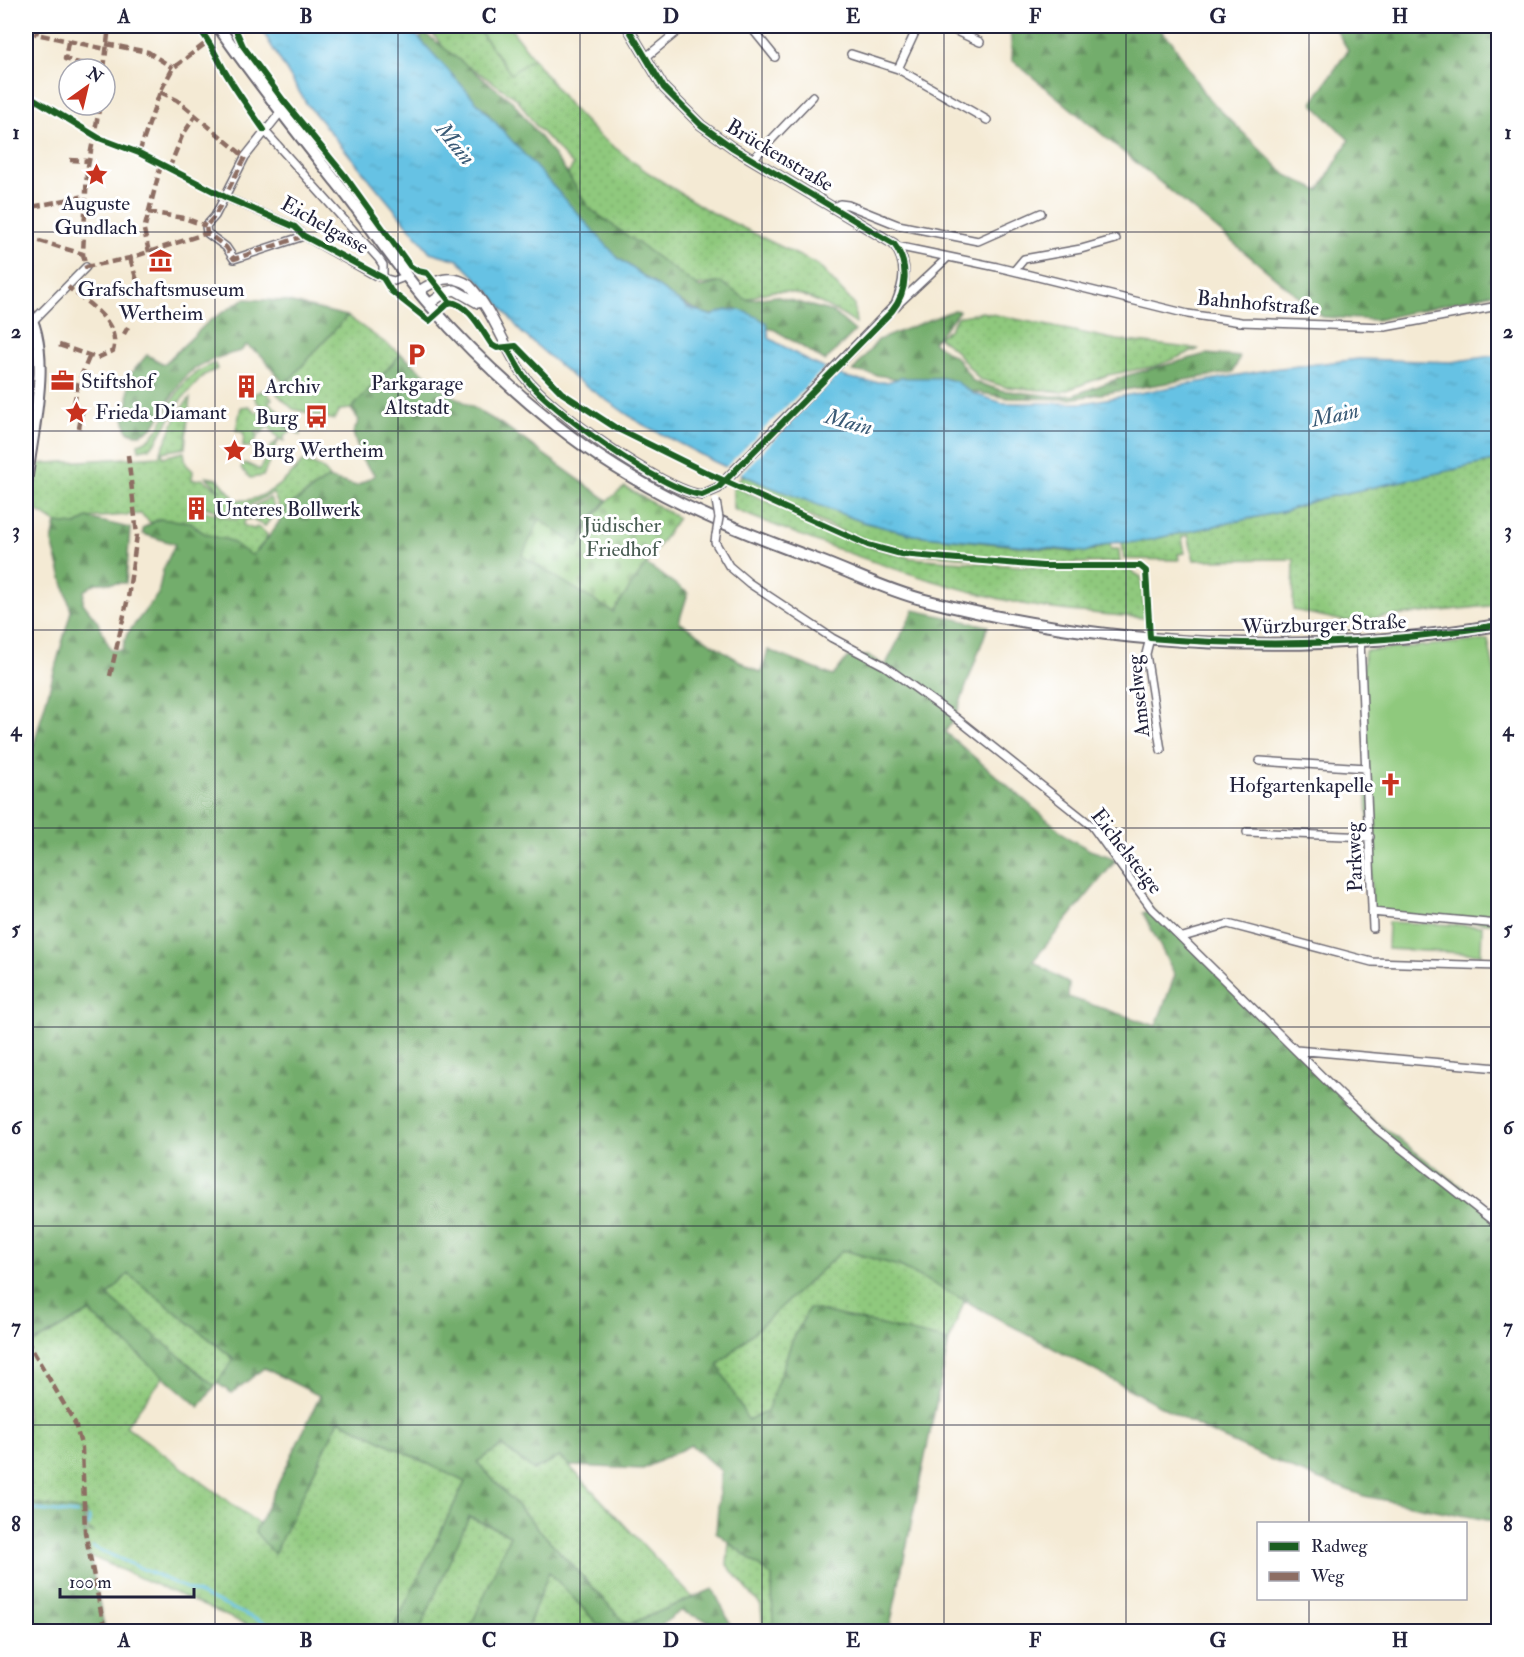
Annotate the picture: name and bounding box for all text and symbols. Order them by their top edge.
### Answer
text: A [117,4,131,29]
text: B [299,4,313,29]
text: C [482,4,496,29]
text: D [663,4,679,29]
text: E [846,4,861,29]
text: F [1029,4,1042,29]
text: G [1210,4,1227,29]
text: H [1392,4,1408,29]
north arrow [57,57,117,117]
text: N [82,63,107,88]
street label: Brückenstraße [721,113,839,198]
water label: Main [428,115,481,171]
text: 1 [12,120,20,145]
text: 1 [1504,120,1512,145]
place icon: Auguste Gundlach [83,162,109,188]
place label: Auguste Gundlach [54,190,138,241]
street label: Eichelgasse [276,190,374,261]
museum icon: Grafschaftsmuseum Wertheim [148,248,174,274]
place label: Grafschaftsmuseum Wertheim [77,276,245,327]
street label: Bahnhofstraße [1196,285,1320,322]
text: 2 [11,319,21,344]
text: 2 [1503,319,1513,344]
parking icon: Parkgarage Altstadt [404,342,430,368]
office icon: Stiftshof [50,368,76,394]
place label: Stiftshof [81,368,157,395]
place label: Parkgarage Altstadt [371,370,464,421]
building icon: Archiv [234,373,260,399]
place label: Archiv [264,373,321,400]
water label: Main [1307,396,1361,434]
place icon: Frieda Diamant [64,399,90,425]
place label: Frieda Diamant [95,399,227,426]
water label: Main [820,402,875,442]
place label: Burg [255,404,299,431]
bus stop icon: Burg [303,404,329,430]
place icon: Burg Wertheim [221,437,247,463]
place label: Burg Wertheim [252,437,384,464]
building icon: Unteres Bollwerk [184,496,210,522]
place label: Unteres Bollwerk [215,496,360,523]
park label: Jüdischer Friedhof [582,512,662,563]
text: 3 [12,518,20,543]
text: 3 [1504,518,1512,543]
street label: Würzburger Straße [1240,608,1407,641]
street label: Amselweg [1121,653,1156,740]
text: 4 [10,717,23,742]
text: 4 [1502,717,1515,742]
place label: Hofgartenkapelle [1229,772,1373,799]
church icon: Hofgartenkapelle [1378,772,1404,798]
street label: Eichelsteige [1085,803,1169,900]
street label: Parkweg [1340,821,1369,892]
text: 5 [12,916,22,941]
text: 5 [1504,916,1514,941]
text: 6 [11,1115,23,1140]
text: 6 [1503,1115,1515,1140]
text: 7 [11,1314,21,1339]
text: 7 [1503,1314,1513,1339]
text: 8 [11,1512,21,1537]
text: 8 [1503,1512,1513,1537]
legend [1257,1522,1467,1600]
text: Radweg [1311,1535,1369,1558]
scale bar [60,1561,194,1599]
text: Weg [1310,1565,1345,1588]
text: 100 m [69,1571,112,1594]
text: A [117,1628,131,1653]
text: B [299,1628,313,1653]
text: C [482,1628,496,1653]
text: D [663,1628,679,1653]
text: E [846,1628,861,1653]
text: F [1029,1628,1042,1653]
text: G [1210,1628,1227,1653]
text: H [1392,1628,1408,1653]

